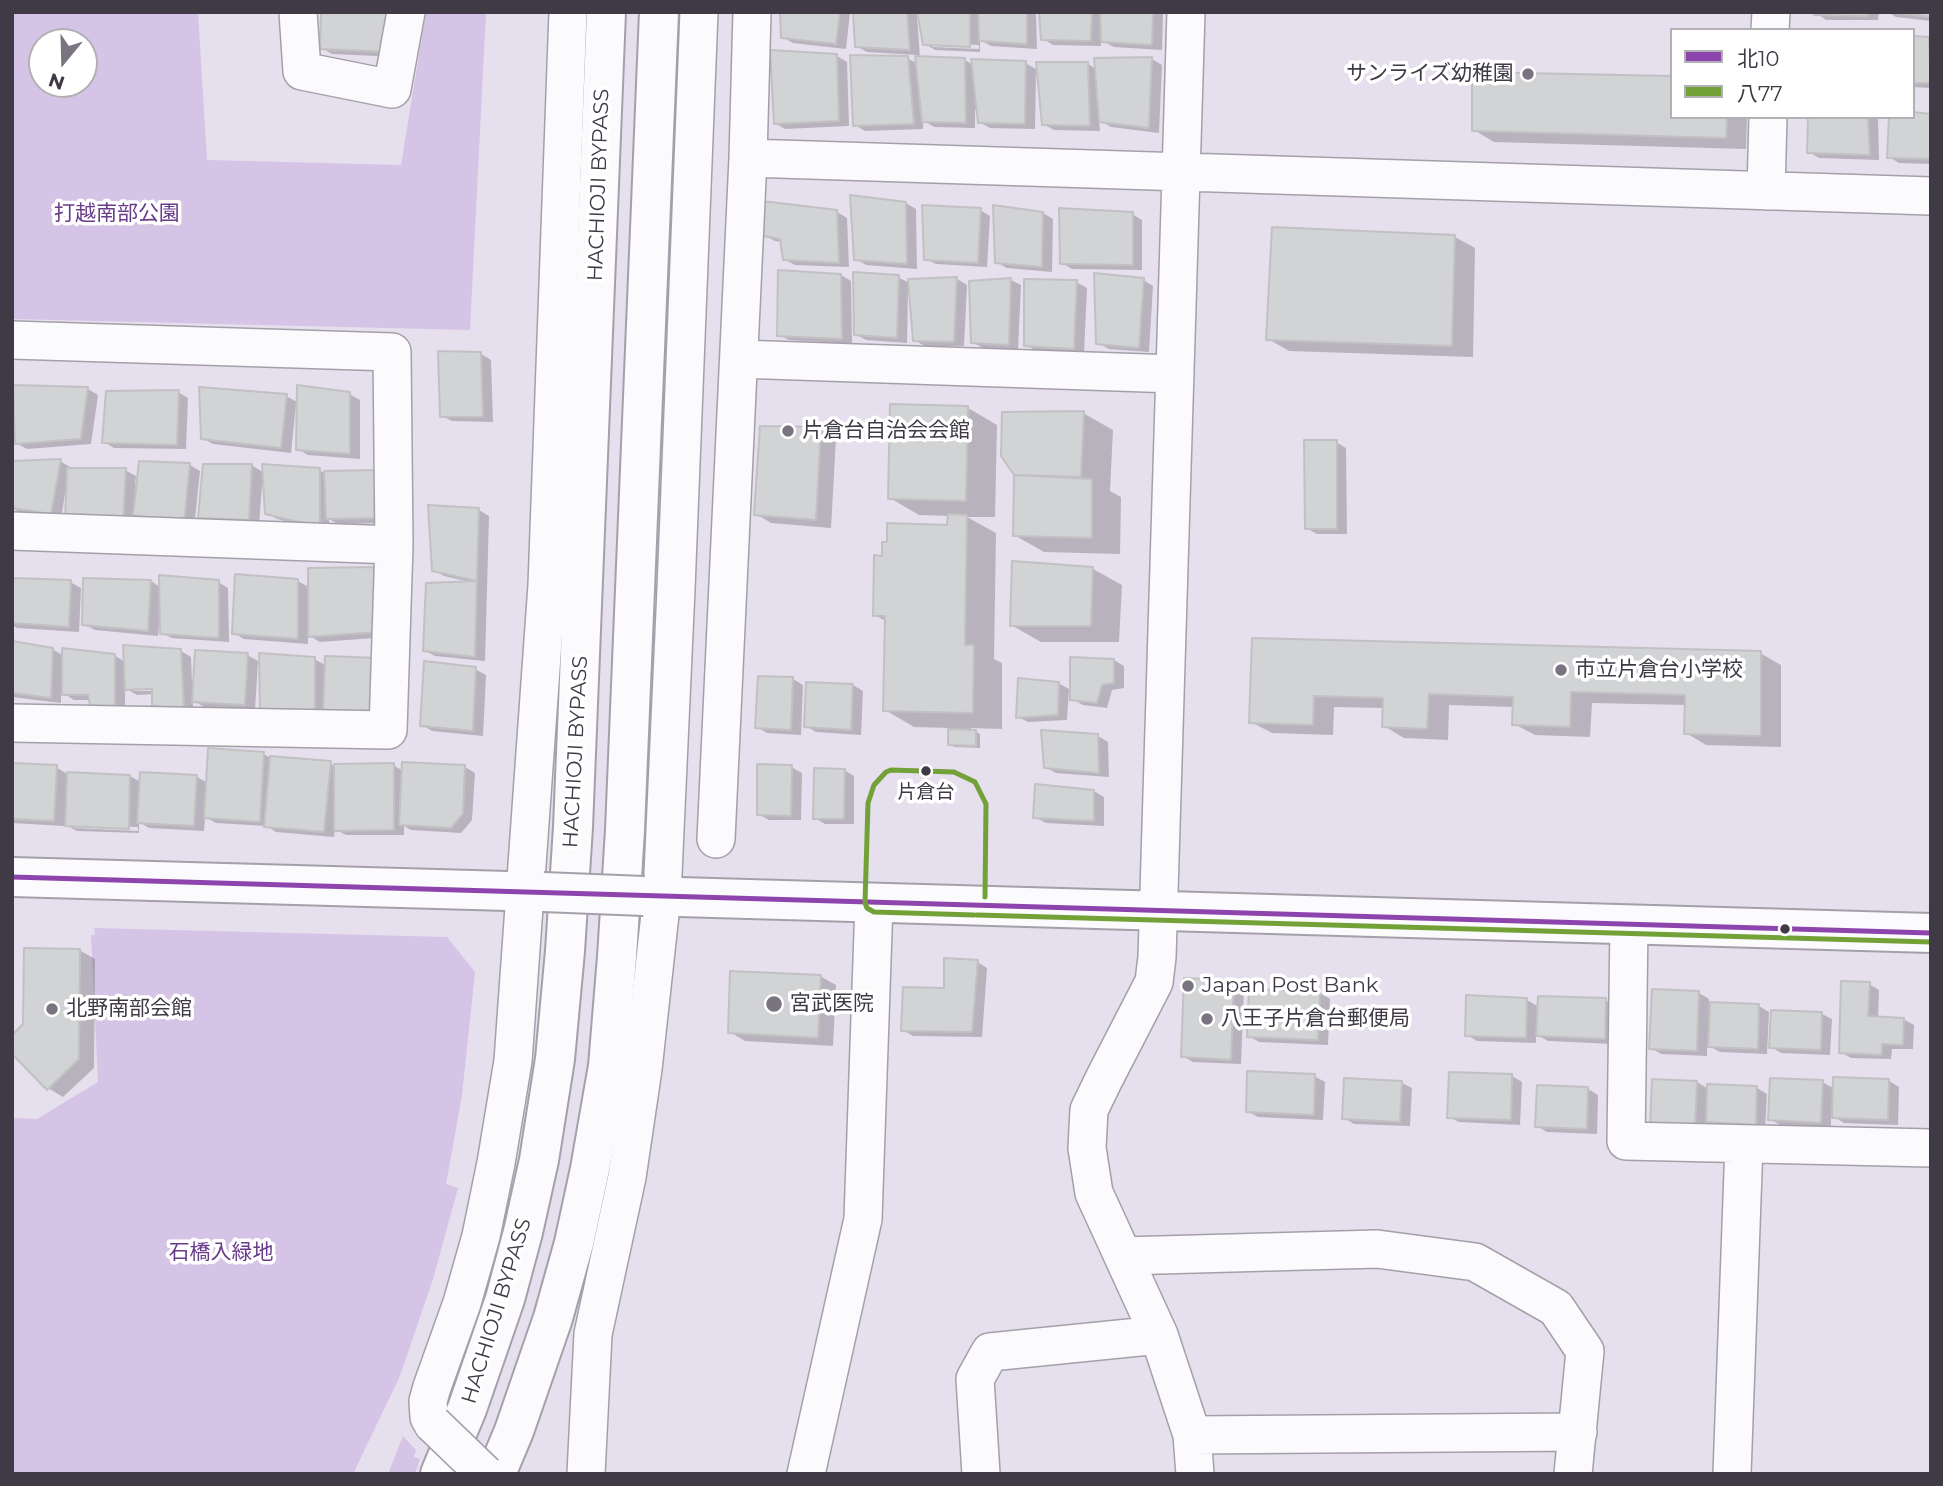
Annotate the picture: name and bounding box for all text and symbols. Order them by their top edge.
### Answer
north arrow [28,28,98,98]
legend [1670,28,1915,119]
text: 北10 [1737,46,1779,71]
place label: サンライズ幼稚園 [1346,61,1514,87]
marker: サンライズ幼稚園 [1520,66,1536,82]
text: N [46,68,68,95]
text: 八77 [1737,81,1783,106]
street label: HACHIOJI BYPASS [583,88,615,282]
park label: 打越南部公園 [54,201,180,227]
place label: 片倉台自治会会館 [802,418,970,444]
marker: 片倉台自治会会館 [780,423,796,439]
street label: HACHIOJI BYPASS [558,655,594,849]
place label: 市立片倉台小学校 [1575,657,1743,683]
marker: 市立片倉台小学校 [1553,662,1569,678]
marker: 片倉台 [919,764,933,778]
place label: 片倉台 [898,781,954,803]
unlabelled marker [1778,922,1792,936]
place label: Japan Post Bank [1202,973,1378,999]
marker: Japan Post Bank [1180,978,1196,994]
place label: 宮武医院 [790,991,874,1017]
marker: 宮武医院 [764,994,784,1014]
place label: 北野南部会館 [66,996,192,1022]
marker: 北野南部会館 [44,1001,60,1017]
place label: 八王子片倉台郵便局 [1221,1006,1410,1032]
marker: 八王子片倉台郵便局 [1199,1011,1215,1027]
street label: HACHIOJI BYPASS [457,1215,537,1407]
park label: 石橋入緑地 [169,1240,273,1266]

